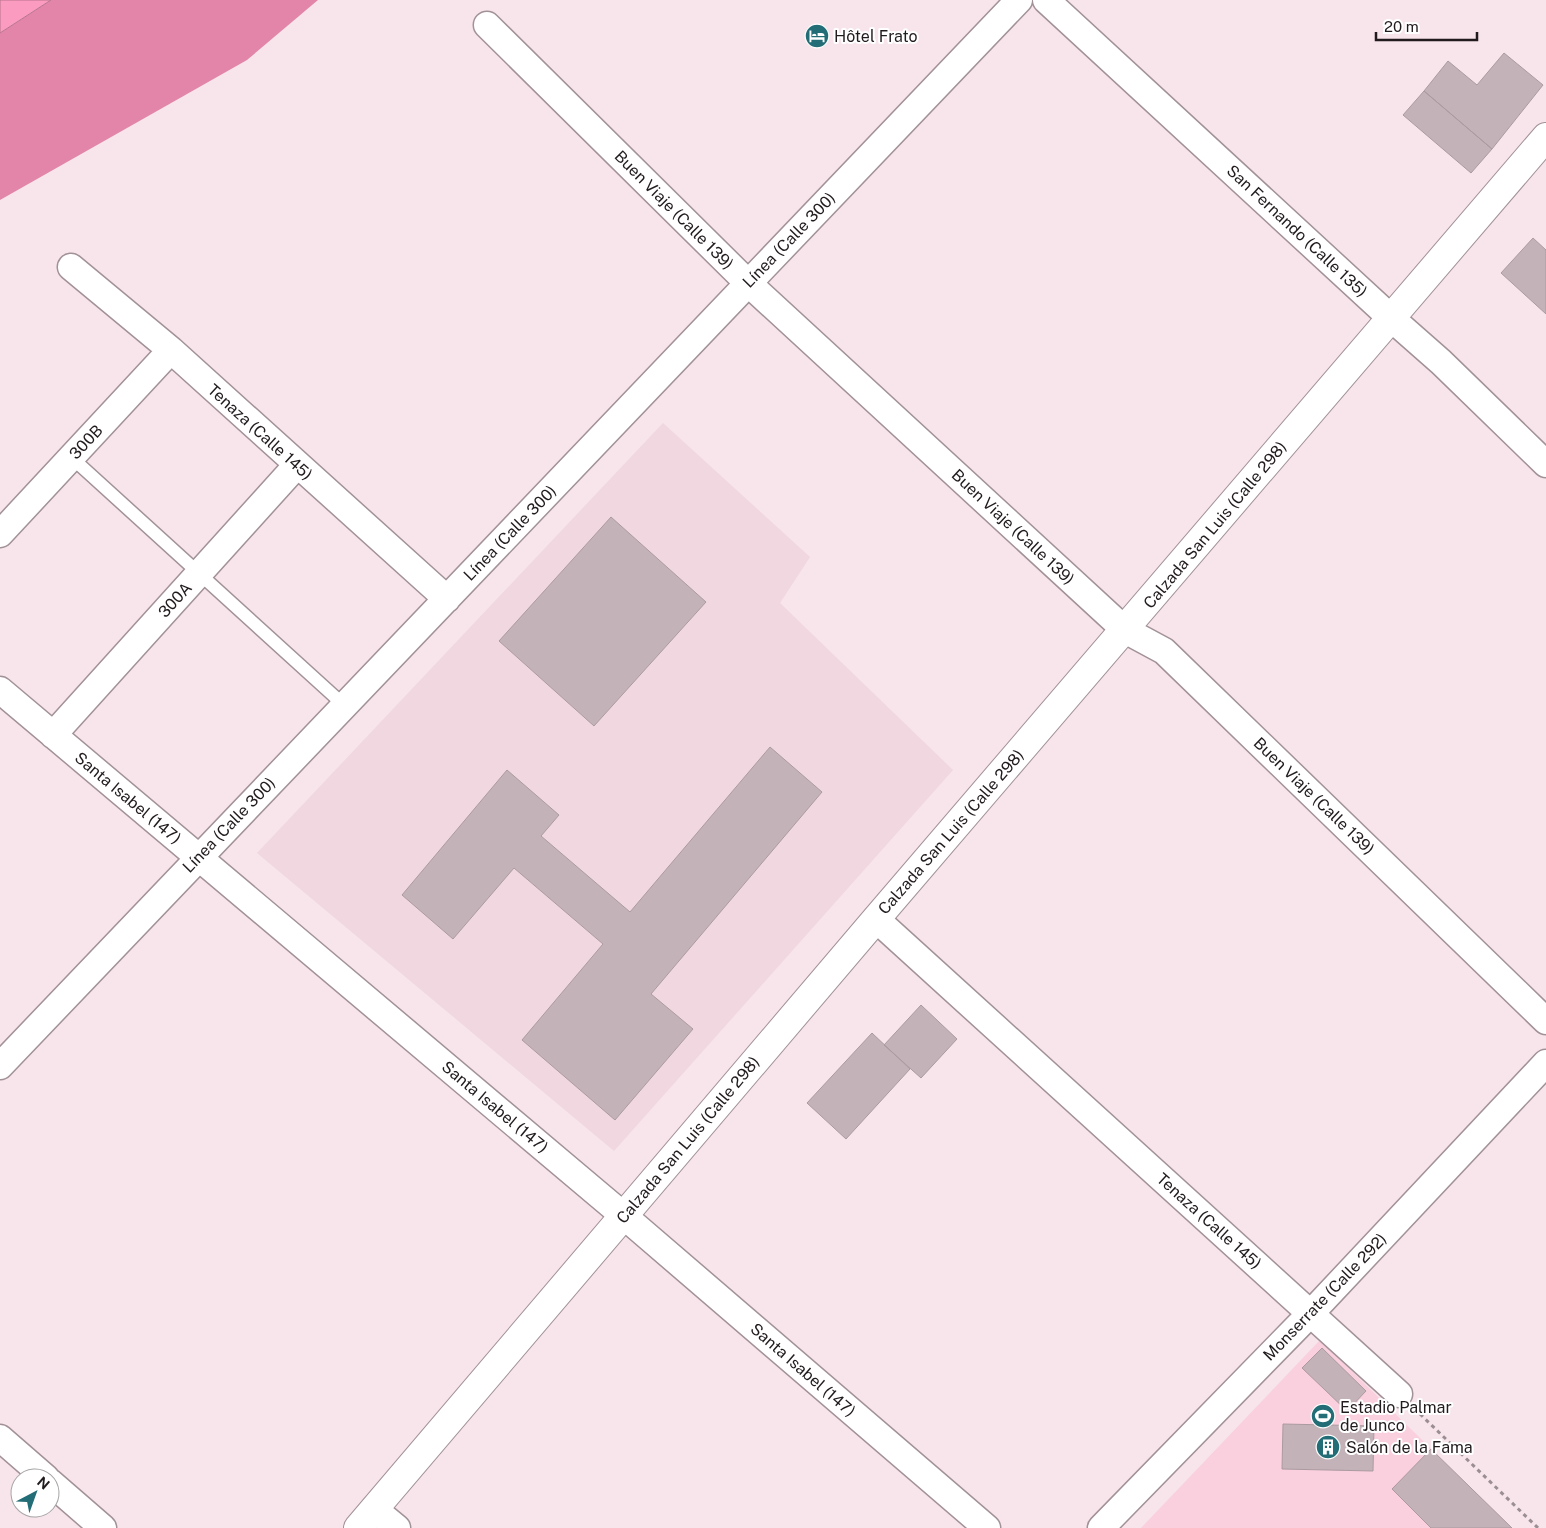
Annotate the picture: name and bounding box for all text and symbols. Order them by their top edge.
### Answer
scale bar [1376,10,1477,42]
text: 20 m [1384,18,1419,35]
hotel icon: Hôtel Frato [804,23,830,49]
place label: Hôtel Frato [834,27,918,46]
street label: Buen Viaje (Calle 139) [611,147,737,273]
street label: San Fernando (Calle 135) [1223,161,1371,301]
street label: Línea (Calle 300) [739,188,839,292]
street label: Tenaza (Calle 145) [204,380,316,484]
street label: 300B [65,421,107,463]
street label: Calzada San Luis (Calle 298) [1140,438,1290,612]
street label: Buen Viaje (Calle 139) [948,465,1078,589]
street label: Línea (Calle 300) [460,481,560,585]
street label: 300A [154,578,196,622]
street label: Buen Viaje (Calle 139) [1250,733,1378,859]
street label: Calzada San Luis (Calle 298) [874,746,1028,918]
street label: Santa Isabel (147) [71,748,185,848]
street label: Línea (Calle 300) [179,773,279,877]
street label: Calzada San Luis (Calle 298) [613,1053,763,1227]
street label: Santa Isabel (147) [438,1057,552,1157]
street label: Tenaza (Calle 145) [1153,1169,1265,1273]
street label: Monserrate (Calle 292) [1259,1229,1391,1365]
street label: Santa Isabel (147) [747,1319,859,1421]
place label: Estadio Palmar de Junco [1340,1398,1452,1435]
sports icon: Estadio Palmar de Junco [1310,1403,1336,1429]
building icon: Salón de la Fama [1315,1434,1341,1460]
place label: Salón de la Fama [1346,1438,1473,1457]
north arrow [10,1468,60,1518]
text: N [34,1474,53,1493]

